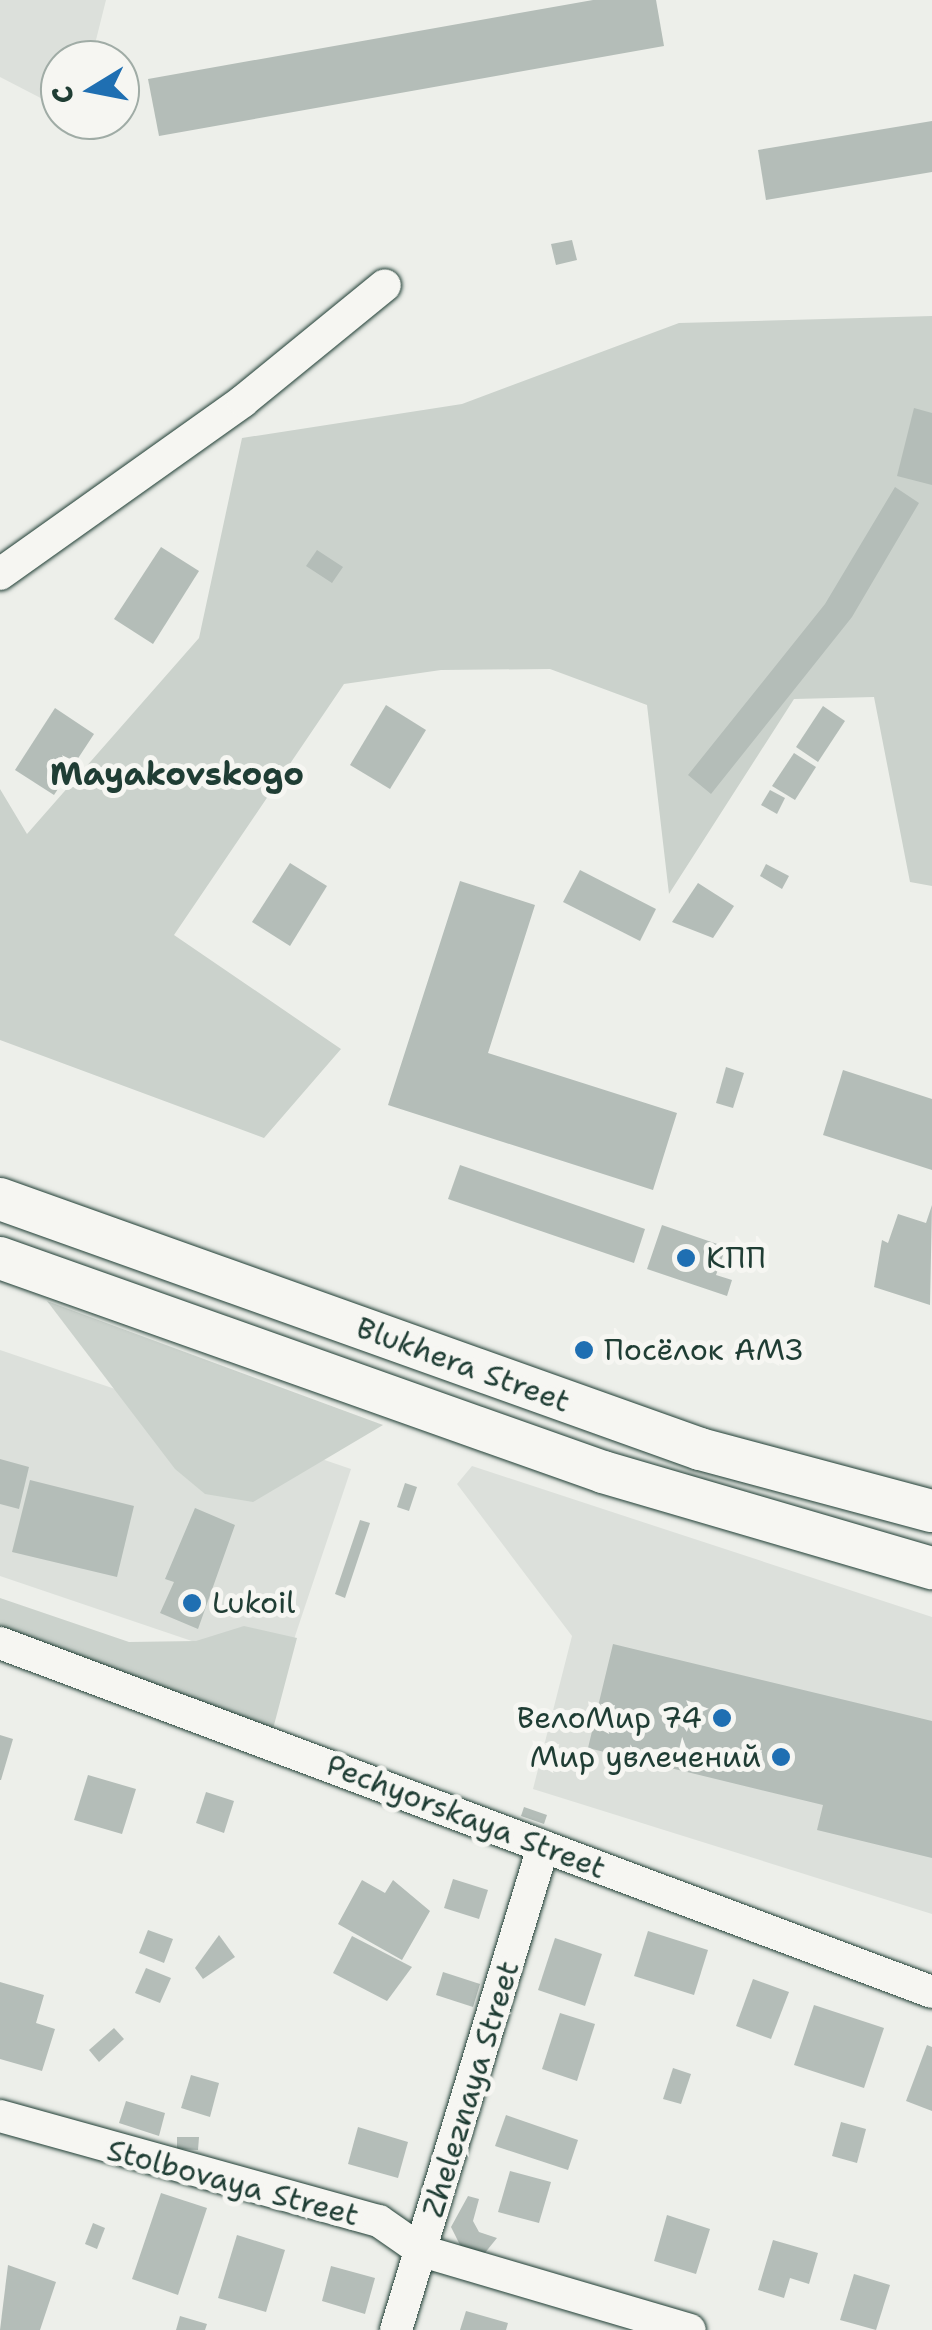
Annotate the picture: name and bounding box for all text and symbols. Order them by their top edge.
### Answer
north arrow [40,40,140,140]
text: С [42,83,83,107]
district label: Mayakovskogo [50,755,304,793]
place label: КПП [706,1240,766,1276]
marker: КПП [675,1247,697,1269]
street label: Blukhera Street [351,1310,575,1420]
place label: Посёлок АМЗ [604,1332,803,1368]
marker: Посёлок АМЗ [573,1339,595,1361]
place label: Lukoil [212,1585,295,1621]
marker: Lukoil [181,1592,203,1614]
place label: ВелоМир 74 [517,1700,702,1736]
marker: ВелоМир 74 [711,1707,733,1729]
place label: Мир увлечений [530,1739,761,1775]
marker: Мир увлечений [770,1746,792,1768]
street label: Pechyorskaya Street [321,1747,611,1887]
street label: Zheleznaya Street [415,1956,527,2222]
street label: Stolbovaya Street [103,2132,363,2234]

